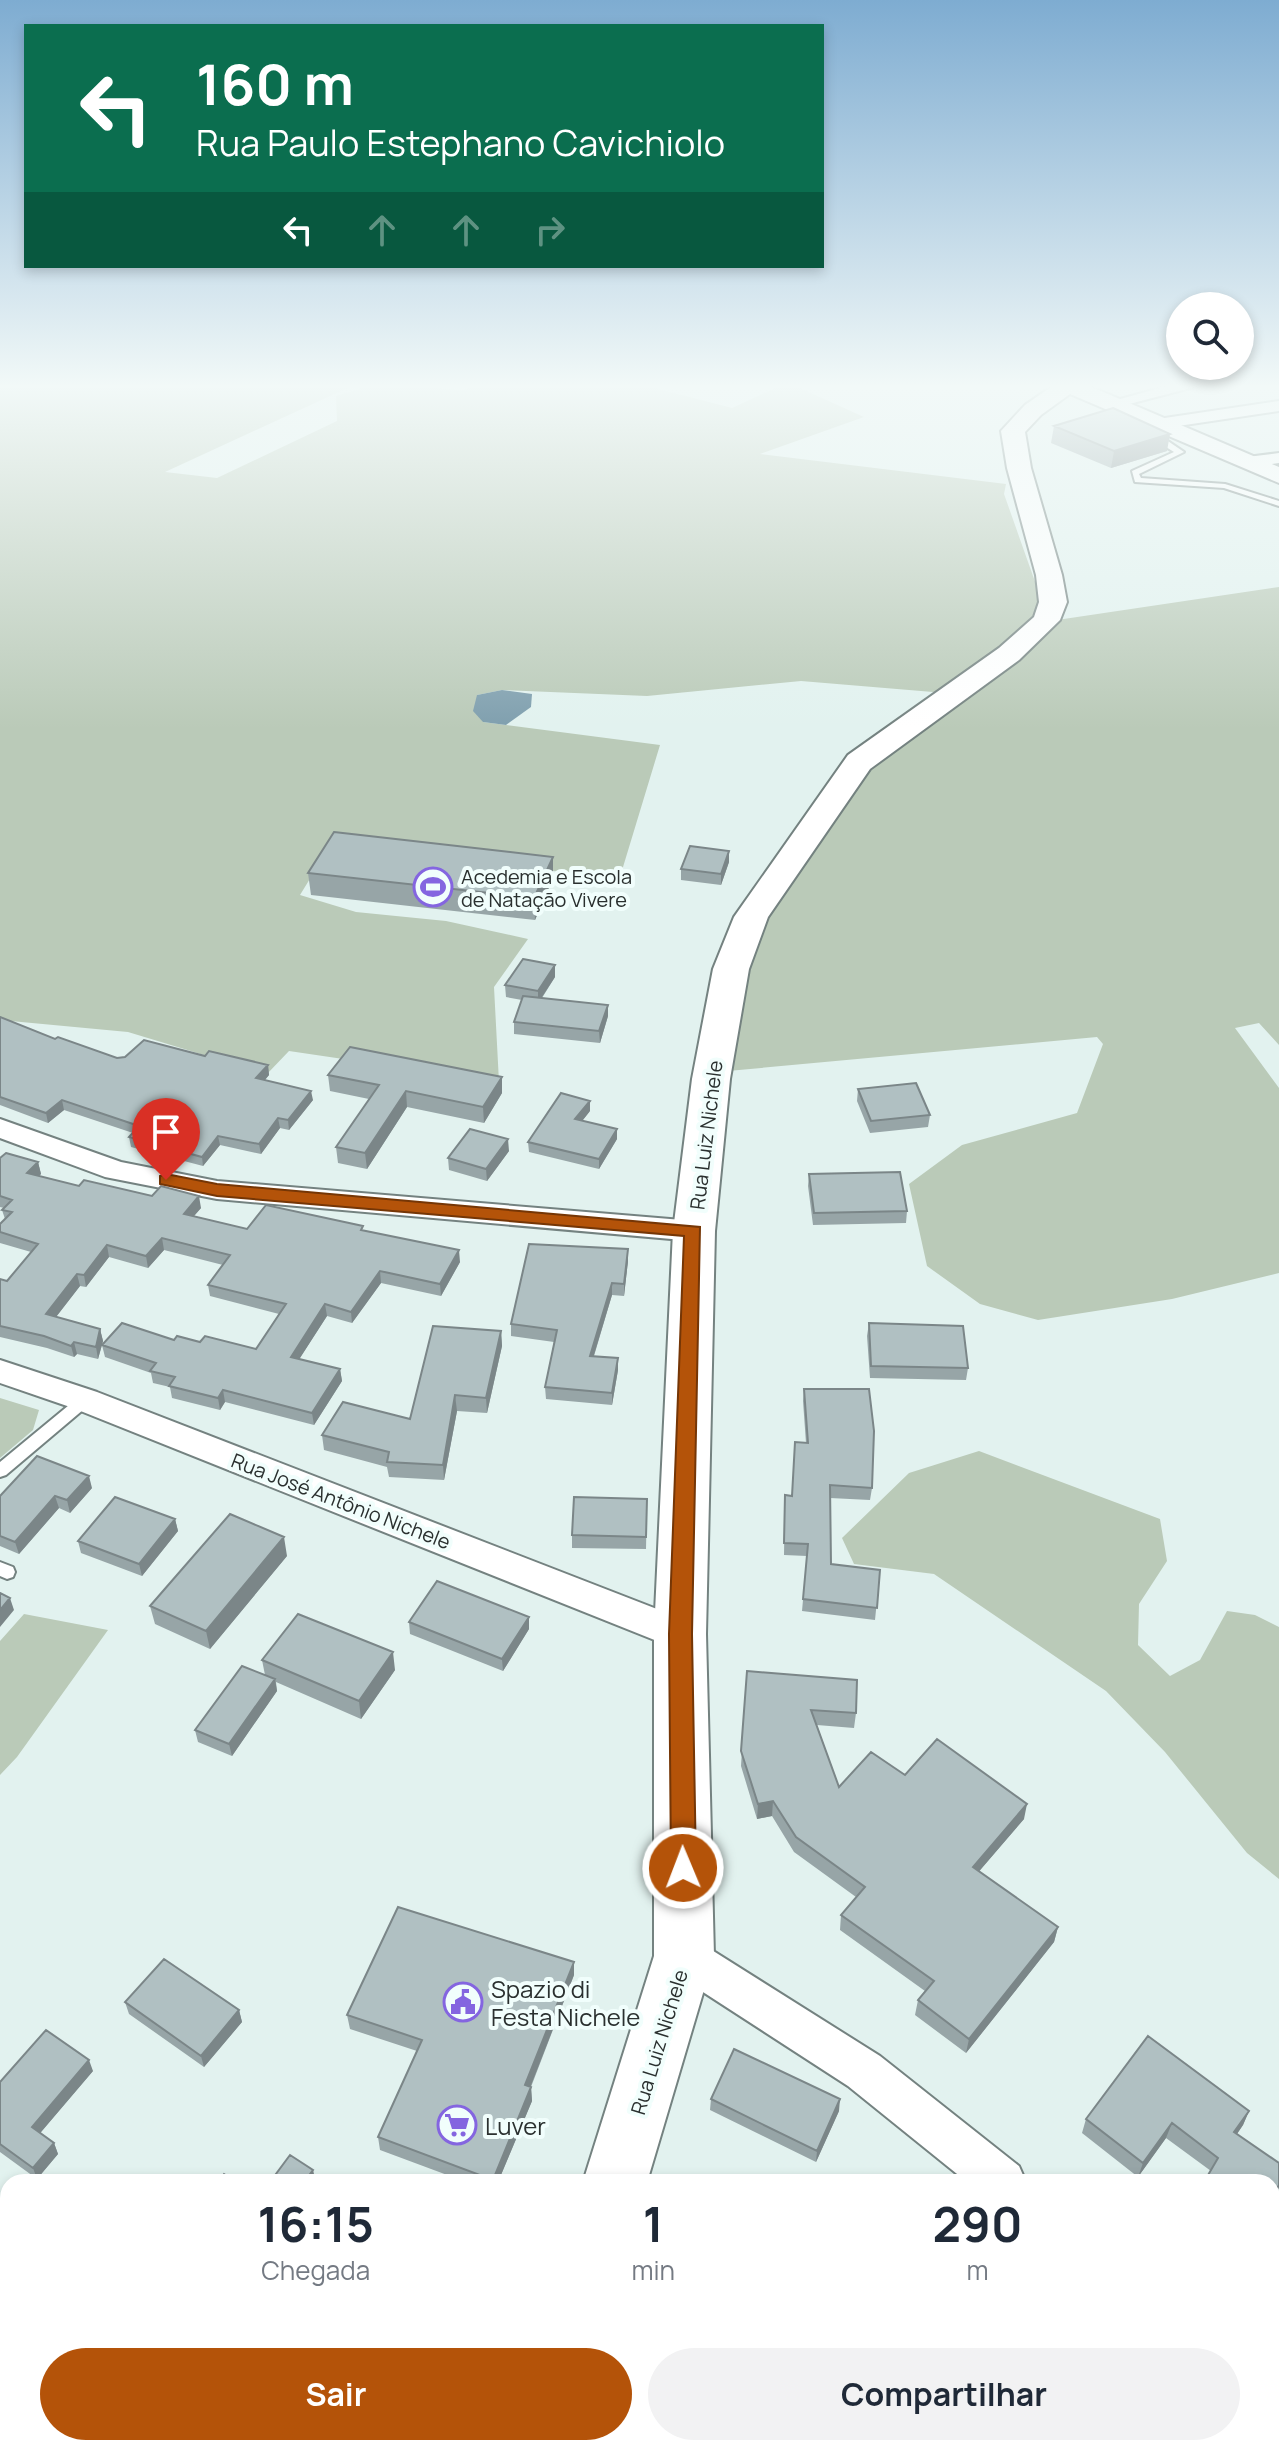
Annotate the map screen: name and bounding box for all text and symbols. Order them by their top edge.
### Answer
text: 160 m [196,45,354,122]
icon: left [64,56,168,160]
text: Rua Paulo Estephano Cavichiolo [196,118,725,167]
icon: left [276,208,320,252]
icon: ahead [360,208,404,252]
icon: ahead [444,208,488,252]
icon: right [528,208,572,252]
map controls [1166,292,1254,380]
button: search [1166,292,1254,380]
place label: Acedemia e Escola de Natação Vivere [461,863,632,913]
sports icon: Acedemia e Escola de Natação Vivere [412,866,454,908]
street label: Rua Luiz Nichele [683,1059,729,1211]
pin [132,1098,200,1180]
icon: arrive [144,1110,188,1154]
street label: Rua José Antônio Nichele [228,1447,454,1555]
position arrow [641,1826,725,1910]
street label: Rua Luiz Nichele [624,1966,694,2118]
place label: Spazio di Festa Nichele [491,1972,640,2033]
public building icon: Spazio di Festa Nichele [442,1981,484,2023]
supermarket icon: Luver [436,2104,478,2146]
place label: Luver [485,2109,546,2142]
text: 16:15 [257,2191,374,2256]
text: 1 [643,2191,664,2256]
text: 290 [932,2191,1022,2256]
text: Chegada [261,2252,370,2288]
text: min [631,2252,675,2288]
text: m [966,2252,989,2288]
button: Sair [40,2348,632,2440]
button: Compartilhar [648,2348,1240,2440]

